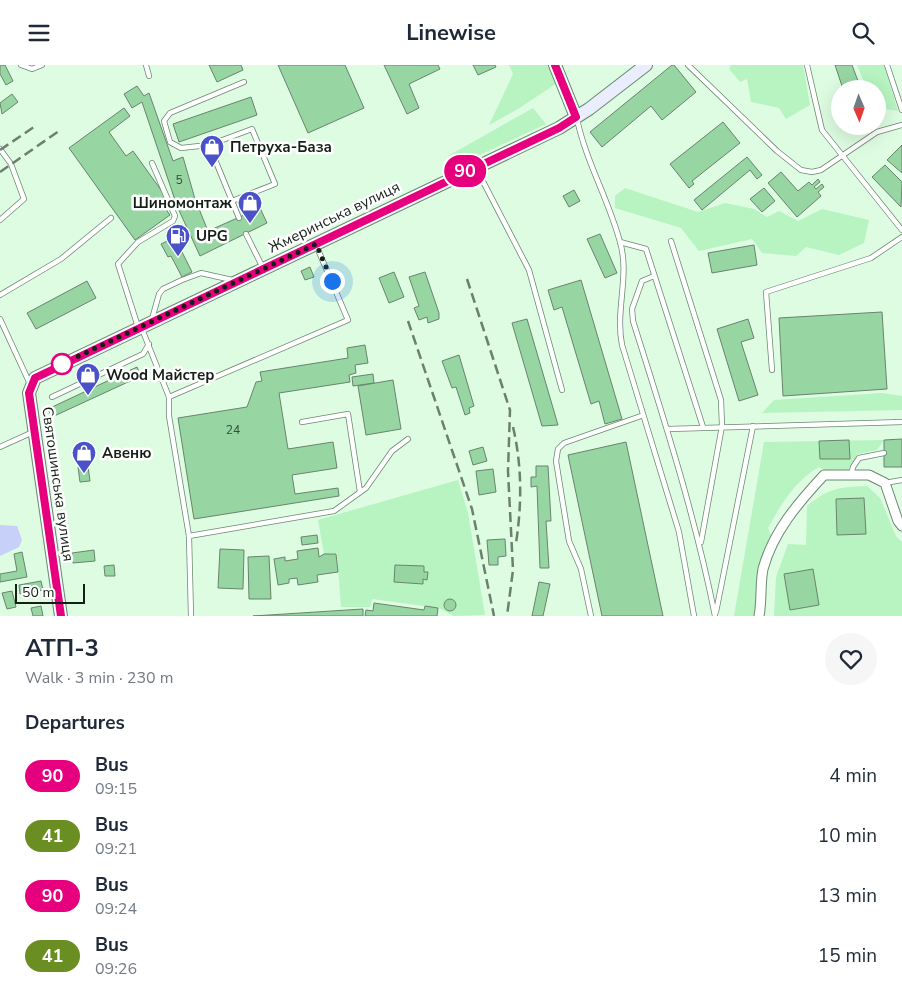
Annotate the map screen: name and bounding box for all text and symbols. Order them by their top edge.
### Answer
text: Linewise [406,18,496,48]
icon: menu [25,19,53,47]
icon: search [849,19,877,47]
north arrow [831,80,886,135]
map controls [831,80,886,135]
shop icon: Петруха-База [199,134,225,168]
place label: Петруха-База [230,137,332,157]
line badge: 90 [442,155,488,187]
text: 90 [454,159,476,183]
house number: 5 [175,172,183,188]
street label: Жмеринська вулиця [265,176,403,258]
shop icon: Шиномонтаж [237,190,263,224]
place label: Шиномонтаж [133,193,233,213]
fuel station icon: UPG [165,223,191,257]
place label: UPG [196,226,228,246]
your location [320,269,345,294]
unlabelled marker [51,353,73,375]
shop icon: Wood Майстер [75,362,101,396]
place label: Wood Майстер [106,365,214,385]
street label: Святошинська вулиця [37,405,79,563]
house number: 24 [226,422,240,438]
shop icon: Авеню [71,440,97,474]
place label: Авеню [102,443,151,463]
scale bar [15,581,85,604]
text: 50 m [22,583,54,602]
text: АТП-3 [25,632,99,664]
button: heart [825,633,877,685]
text: Walk · 3 min · 230 m [25,667,173,689]
text: Departures [25,710,125,736]
text: Bus [95,752,128,778]
text: 4 min [829,763,877,789]
text: 90 [42,764,63,788]
text: 09:15 [95,778,137,800]
text: Bus [95,812,128,838]
text: 10 min [818,823,877,849]
text: 41 [42,824,63,848]
text: 09:21 [95,838,137,860]
text: Bus [95,872,128,898]
text: 13 min [818,883,877,909]
text: 90 [42,884,63,908]
text: 09:24 [95,898,137,920]
text: Bus [95,932,128,958]
text: 15 min [818,943,877,969]
text: 41 [42,944,63,968]
text: 09:26 [95,958,137,980]

